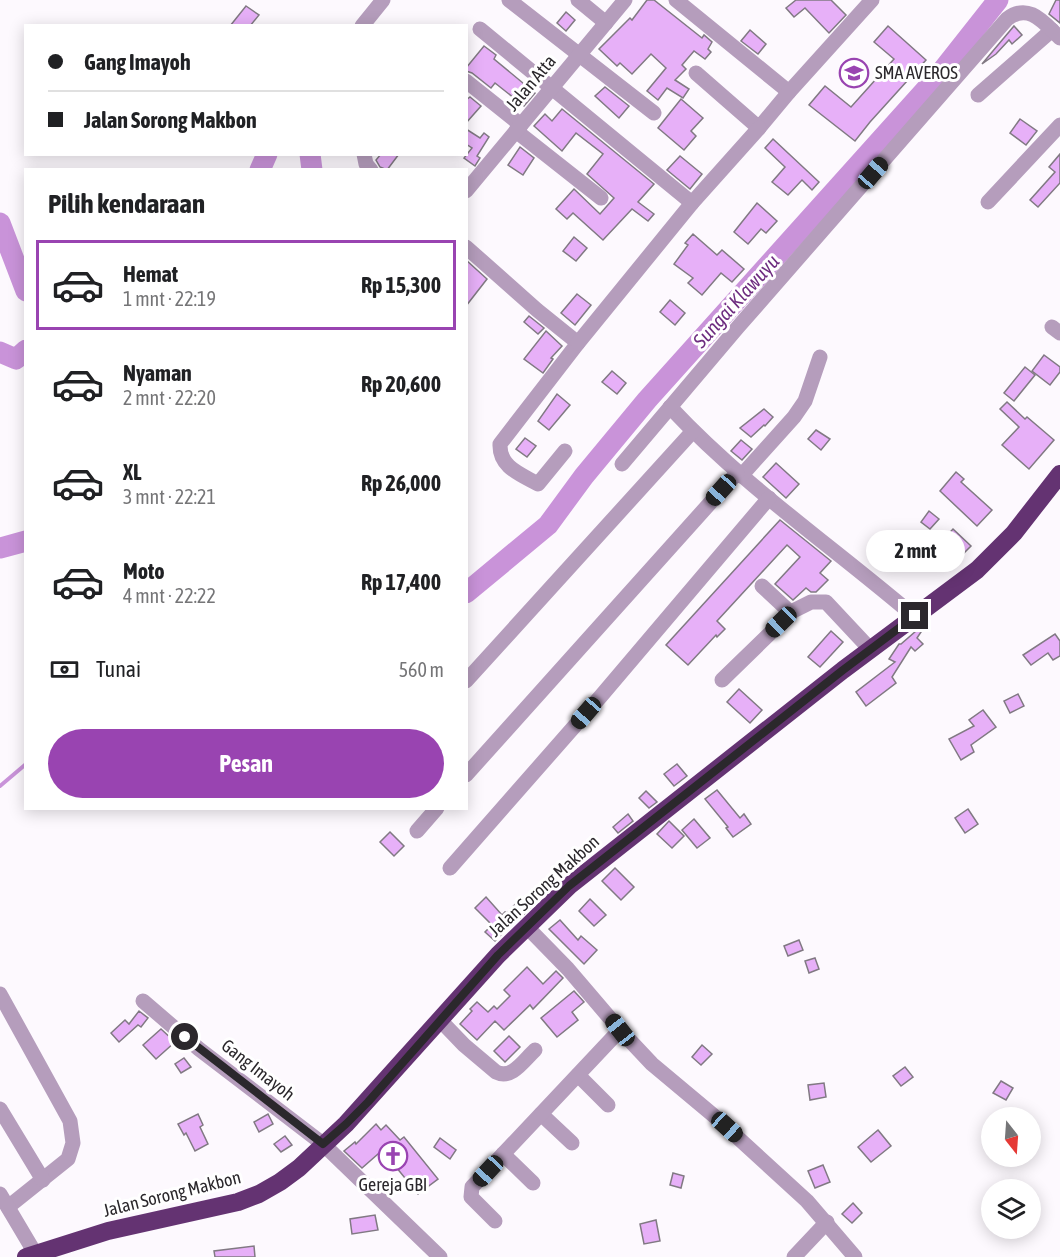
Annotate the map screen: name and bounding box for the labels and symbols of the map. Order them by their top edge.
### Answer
street label: Jalan Atta [501,51,560,115]
school or university icon: SMA AVEROS [838,57,870,89]
place label: SMA AVEROS [875,62,958,83]
car [854,154,892,192]
water label: Sungai Klawuyu [687,249,784,353]
car [702,471,740,509]
callout: 2 mnt [866,529,964,571]
route end [901,602,928,629]
car [762,603,800,641]
car [567,694,605,732]
street label: Jalan Sorong Makbon [484,831,603,941]
car [602,1010,638,1050]
route start [171,1023,198,1050]
street label: Gang Imayoh [217,1034,299,1105]
north arrow [981,1107,1041,1167]
car [708,1108,746,1146]
church icon: Gereja GBI [377,1140,409,1172]
car [469,1152,507,1190]
street label: Jalan Sorong Makbon [101,1166,243,1221]
place label: Gereja GBI [359,1174,427,1195]

